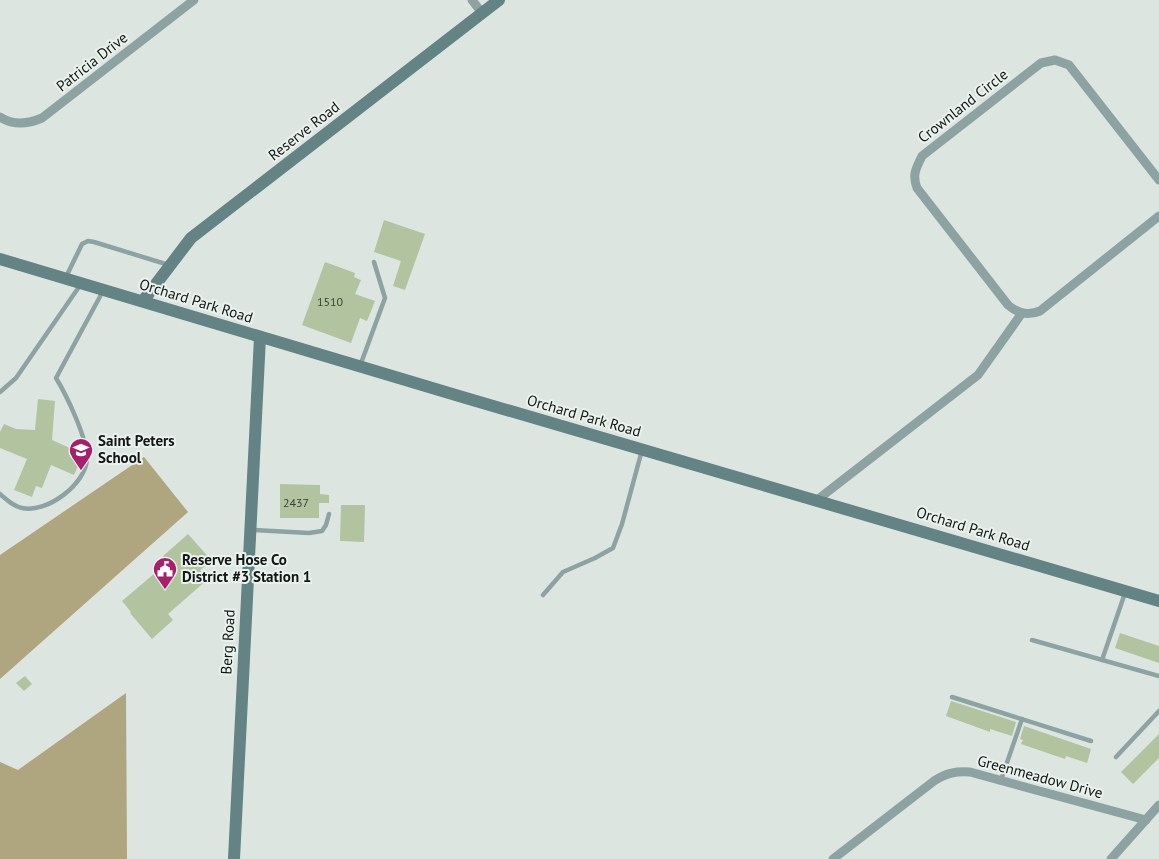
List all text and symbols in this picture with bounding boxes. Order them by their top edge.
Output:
street label: Patricia Drive [52,28,131,95]
street label: Crownland Circle [914,65,1012,147]
street label: Reserve Road [264,97,343,164]
street label: Orchard Park Road [137,274,255,327]
house number: 1510 [317,294,344,309]
street label: Orchard Park Road [525,390,643,441]
place label: Saint Peters School [98,431,175,467]
school or university icon: Saint Peters School [68,437,94,471]
house number: 2437 [283,495,309,510]
street label: Orchard Park Road [914,502,1032,555]
place label: Reserve Hose Co District #3 Station 1 [182,550,311,586]
public building icon: Reserve Hose Co District #3 Station 1 [152,556,178,590]
street label: Berg Road [216,609,239,675]
street label: Greenmeadow Drive [975,751,1105,802]

